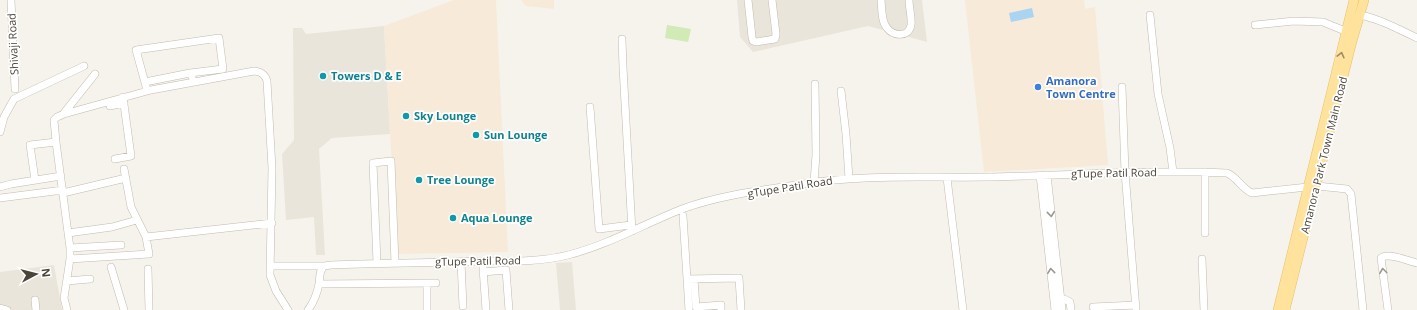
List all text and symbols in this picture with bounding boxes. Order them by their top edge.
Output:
street label: Shivaji Road [3,13,22,75]
one-way arrow [1336,51,1344,58]
place label: Towers D & E [331,68,402,83]
marker: Towers D & E [318,71,328,81]
place label: Amanora Town Centre [1046,73,1116,101]
street label: Amanora Park Town Main Road [1297,75,1350,235]
marker: Amanora Town Centre [1033,82,1043,92]
place label: Sky Lounge [414,108,477,123]
marker: Sky Lounge [401,111,411,121]
place label: Sun Lounge [484,127,548,142]
marker: Sun Lounge [471,130,481,140]
street label: gTupe Patil Road [1071,164,1157,181]
place label: Tree Lounge [427,172,495,187]
street label: gTupe Patil Road [746,172,833,201]
marker: Tree Lounge [414,175,424,185]
place label: Aqua Lounge [461,210,533,225]
one-way arrow [1047,211,1056,217]
marker: Aqua Lounge [448,213,458,223]
street label: gTupe Patil Road [435,252,521,269]
north arrow [16,254,56,294]
text: N [38,267,54,278]
one-way arrow [1046,268,1055,274]
one-way arrow [1379,268,1388,274]

